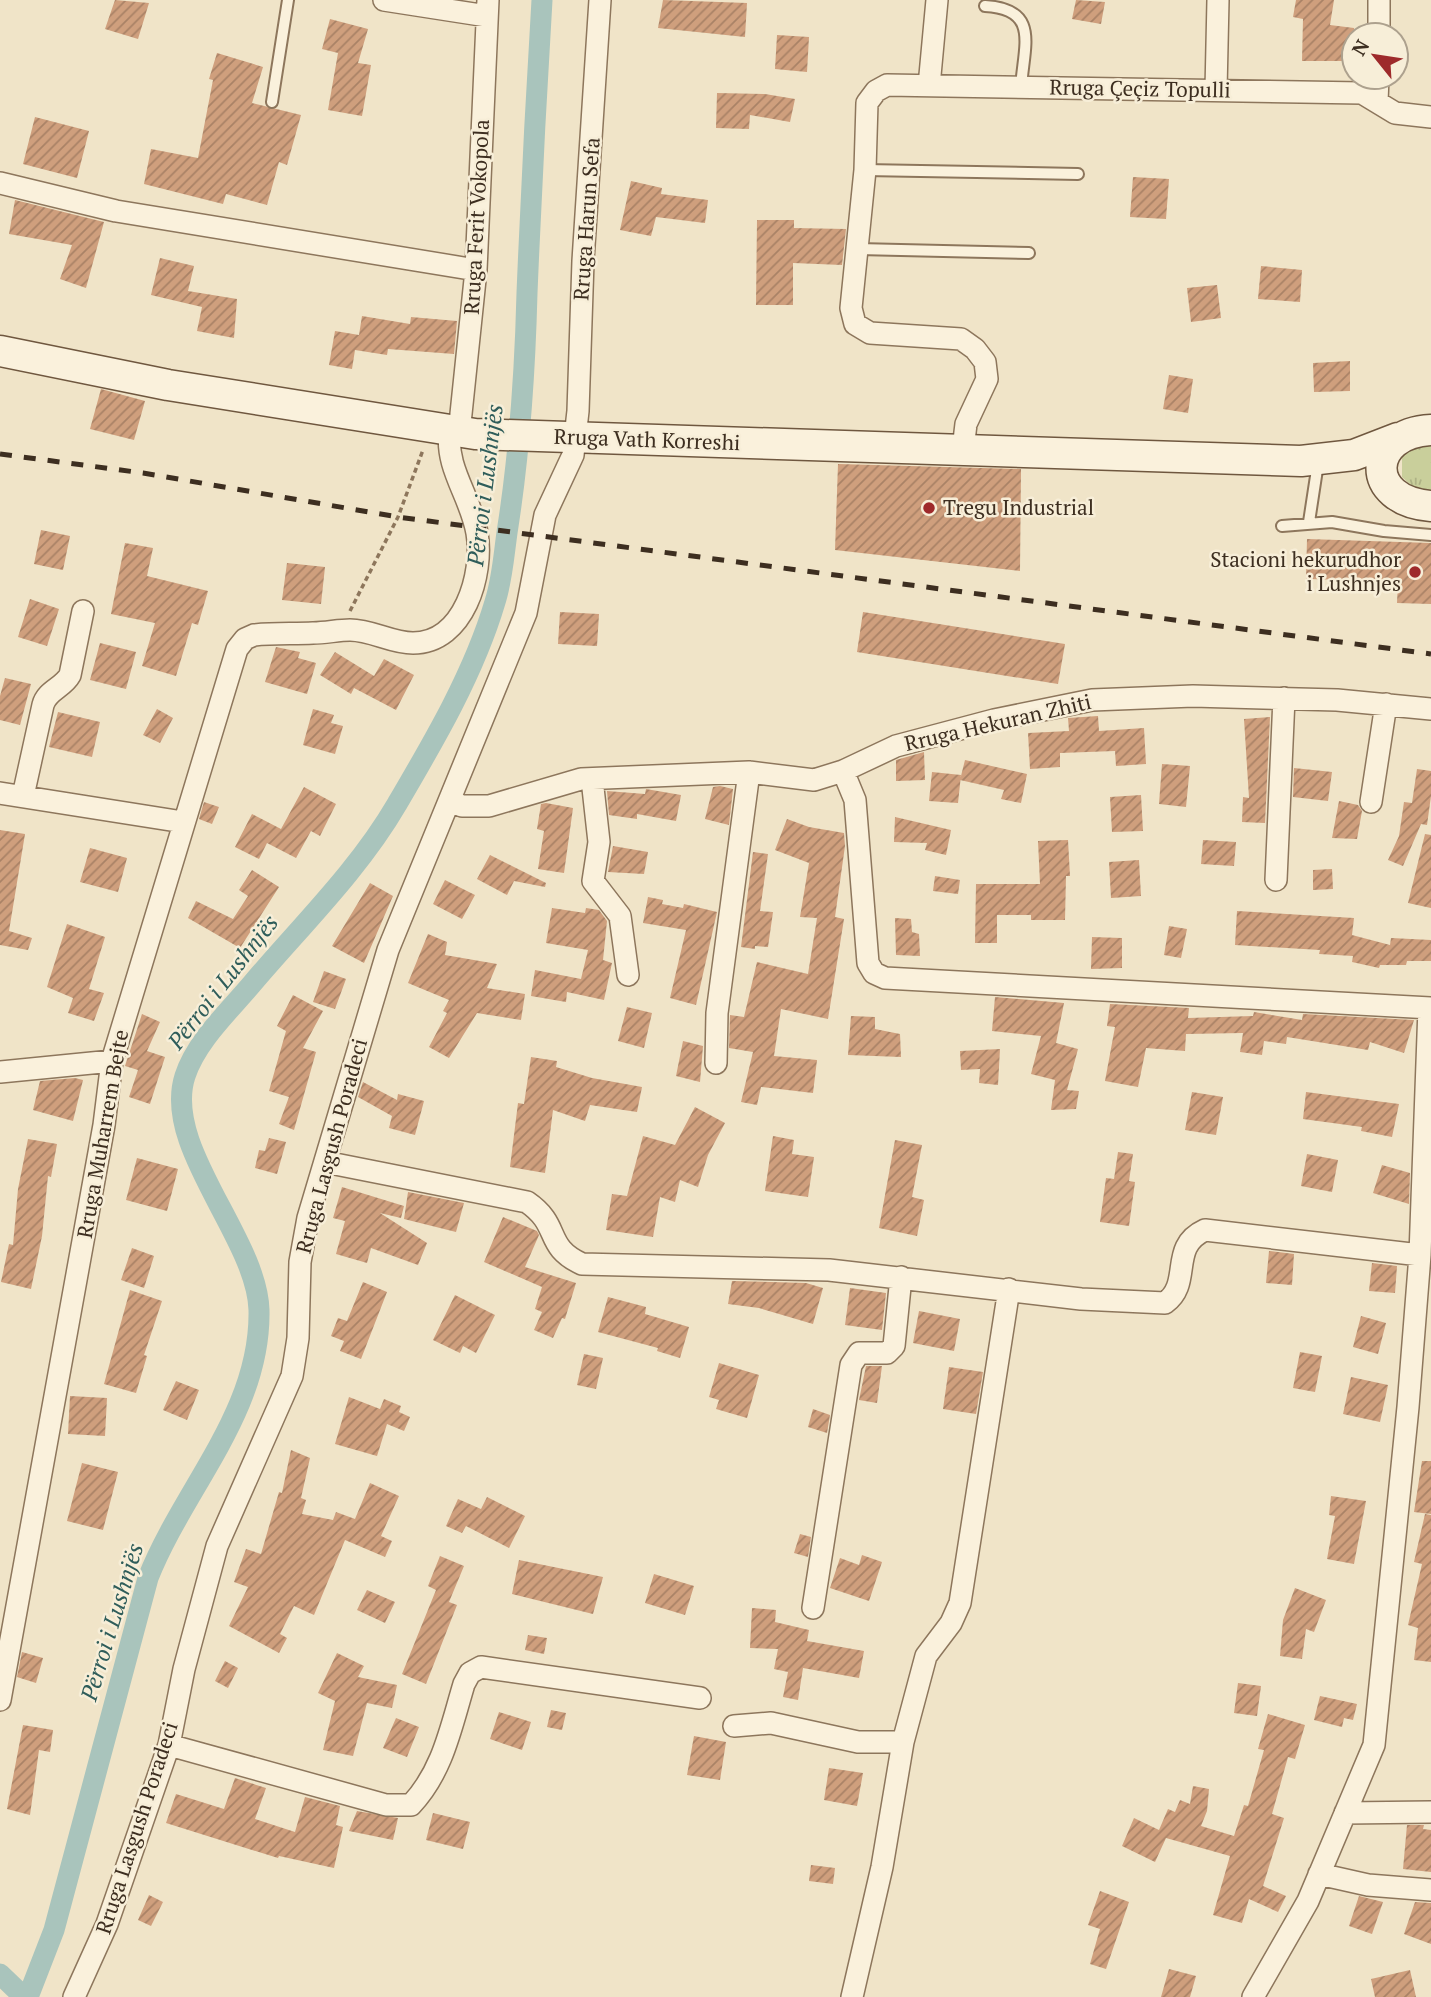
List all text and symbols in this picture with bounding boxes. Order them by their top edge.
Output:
north arrow [1340,21,1410,91]
text: N [1345,34,1375,60]
street label: Rruga Çeçiz Topulli [1049,72,1231,104]
street label: Rruga Ferit Vokopola [457,118,495,315]
street label: Rruga Harun Sefa [566,136,606,301]
water label: Përroi i Lushnjës [459,402,510,569]
street label: Rruga Vath Korreshi [553,422,741,456]
place label: Tregu Industrial [943,493,1094,521]
marker: Tregu Industrial [921,500,937,516]
place label: Stacioni hekurudhor i Lushnjes [1210,545,1401,597]
marker: Stacioni hekurudhor i Lushnjes [1407,564,1423,580]
street label: Rruga Hekuran Zhiti [902,687,1094,757]
water label: Përroi i Lushnjës [160,908,285,1056]
street label: Rruga Muharrem Bejte [70,1027,134,1240]
street label: Rruga Lasgush Poradeci [289,1035,373,1256]
water label: Përroi i Lushnjës [73,1539,150,1705]
street label: Rruga Lasgush Poradeci [88,1718,184,1937]

